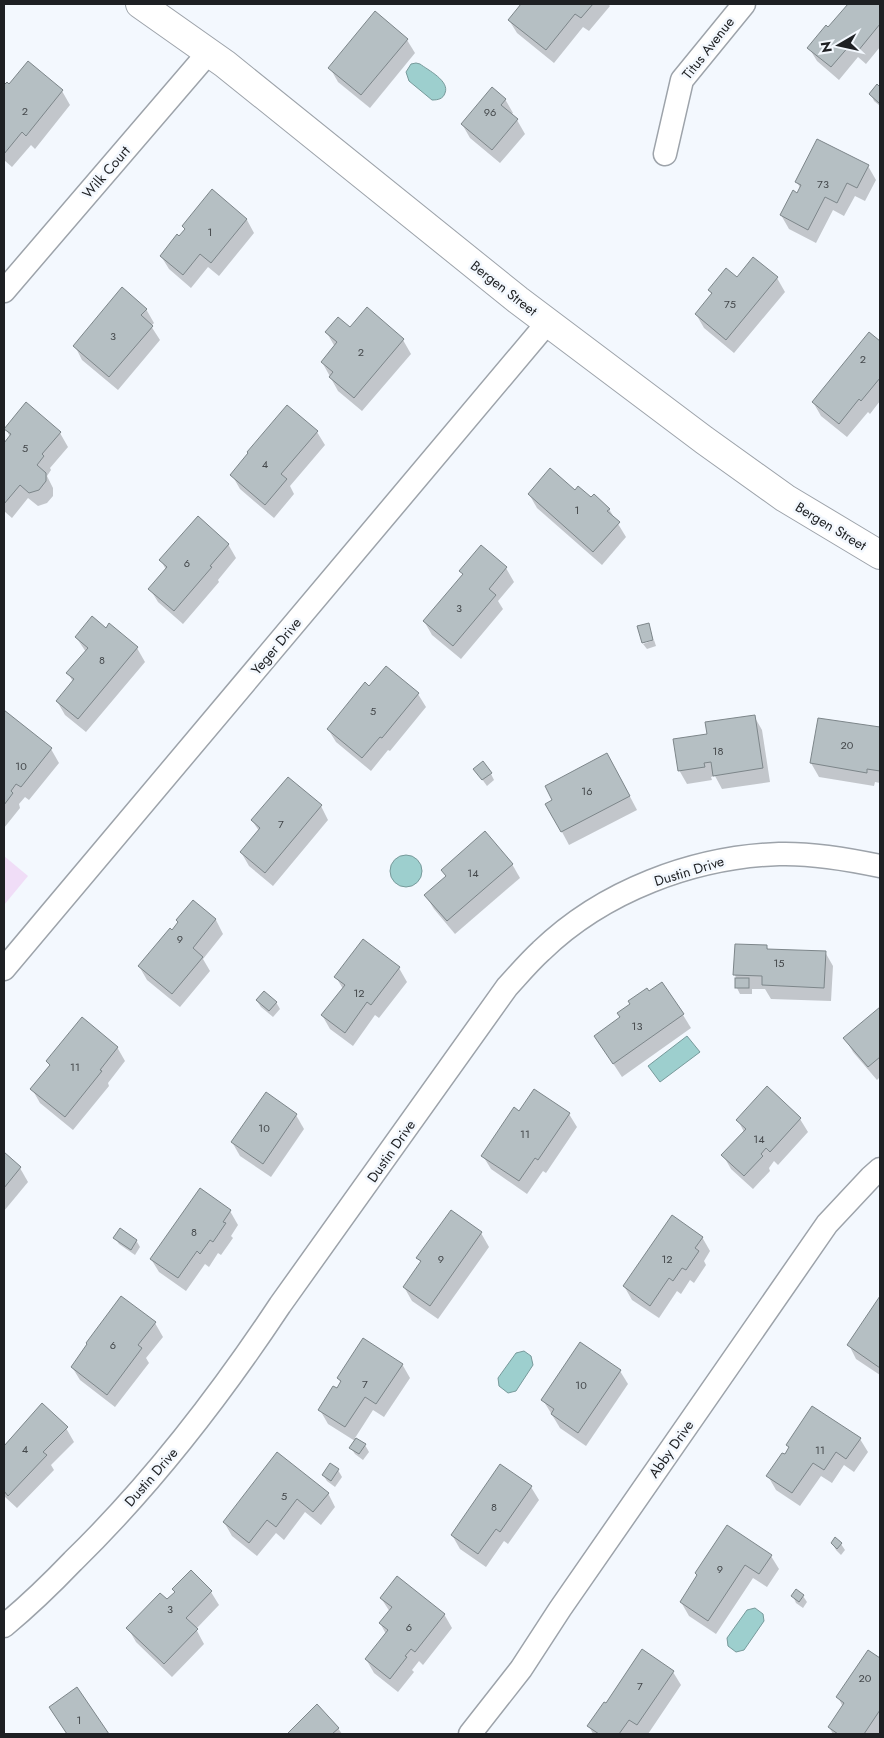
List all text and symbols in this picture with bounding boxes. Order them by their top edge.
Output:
street label: Titus Avenue [677,13,739,83]
north arrow [814,20,864,70]
text: N [815,40,837,54]
house number: 2 [22,103,28,119]
house number: 96 [484,104,496,120]
street label: Wilk Court [78,141,135,203]
house number: 73 [817,176,829,192]
house number: 1 [208,224,212,240]
street label: Bergen Street [466,256,542,321]
house number: 75 [724,296,736,312]
house number: 3 [110,328,116,344]
house number: 2 [358,344,364,360]
house number: 2 [860,351,866,367]
house number: 5 [22,440,28,456]
house number: 4 [262,456,269,472]
street label: Bergen Street [792,497,871,555]
house number: 1 [575,502,579,518]
house number: 6 [184,555,190,571]
house number: 3 [456,600,462,616]
street label: Yeger Drive [246,613,306,679]
house number: 8 [99,652,105,668]
house number: 5 [370,703,376,719]
house number: 20 [841,737,854,753]
house number: 18 [713,743,723,759]
house number: 10 [15,758,27,774]
house number: 16 [581,783,593,799]
house number: 7 [278,816,284,832]
street label: Dustin Drive [652,851,726,891]
house number: 14 [467,865,479,881]
house number: 9 [177,931,183,947]
house number: 15 [773,955,785,971]
house number: 12 [353,985,365,1001]
house number: 13 [632,1018,642,1034]
house number: 11 [70,1059,80,1075]
street label: Dustin Drive [362,1116,420,1186]
house number: 10 [258,1120,270,1136]
house number: 11 [520,1126,530,1142]
house number: 14 [753,1131,765,1147]
house number: 8 [191,1224,197,1240]
house number: 9 [438,1251,444,1267]
house number: 12 [661,1251,673,1267]
house number: 6 [110,1337,116,1353]
house number: 7 [362,1376,368,1392]
house number: 10 [575,1377,587,1393]
street label: Abby Drive [644,1416,698,1482]
house number: 4 [22,1441,29,1457]
house number: 11 [815,1442,825,1458]
street label: Dustin Drive [120,1443,182,1511]
house number: 5 [281,1488,287,1504]
house number: 8 [491,1499,497,1515]
house number: 9 [717,1561,723,1577]
house number: 3 [167,1601,173,1617]
house number: 6 [406,1619,412,1635]
house number: 20 [859,1670,872,1686]
house number: 7 [637,1678,643,1694]
house number: 1 [77,1712,81,1728]

